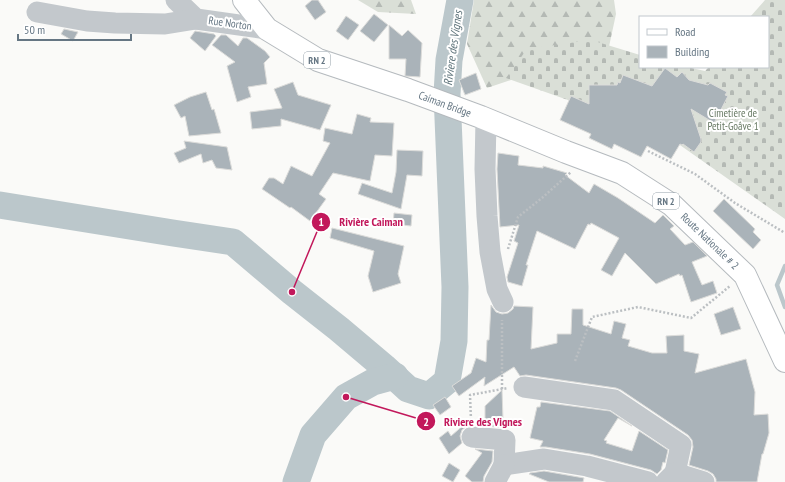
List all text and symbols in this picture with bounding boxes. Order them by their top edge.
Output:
water label: Riviere des Vignes [440,8,465,86]
street label: Rue Norton [208,13,253,33]
scale bar [18,16,131,42]
legend [639,16,769,68]
text: 50 m [24,22,45,37]
text: Road [675,24,695,39]
text: Building [675,44,710,59]
road number: RN 2 [304,52,330,68]
street label: Caiman Bridge [417,88,474,120]
park label: Cimetière de Petit-Goâve 1 [707,106,759,133]
road number: RN 2 [653,193,679,209]
callout: Rivière Caiman [311,210,411,234]
street label: Route Nationale # 2 [678,210,742,272]
text: 1 [318,214,324,229]
text: Rivière Caiman [339,214,403,229]
callout: Riviere des Vignes [416,409,530,433]
text: 2 [423,414,429,429]
text: Riviere des Vignes [444,414,522,429]

